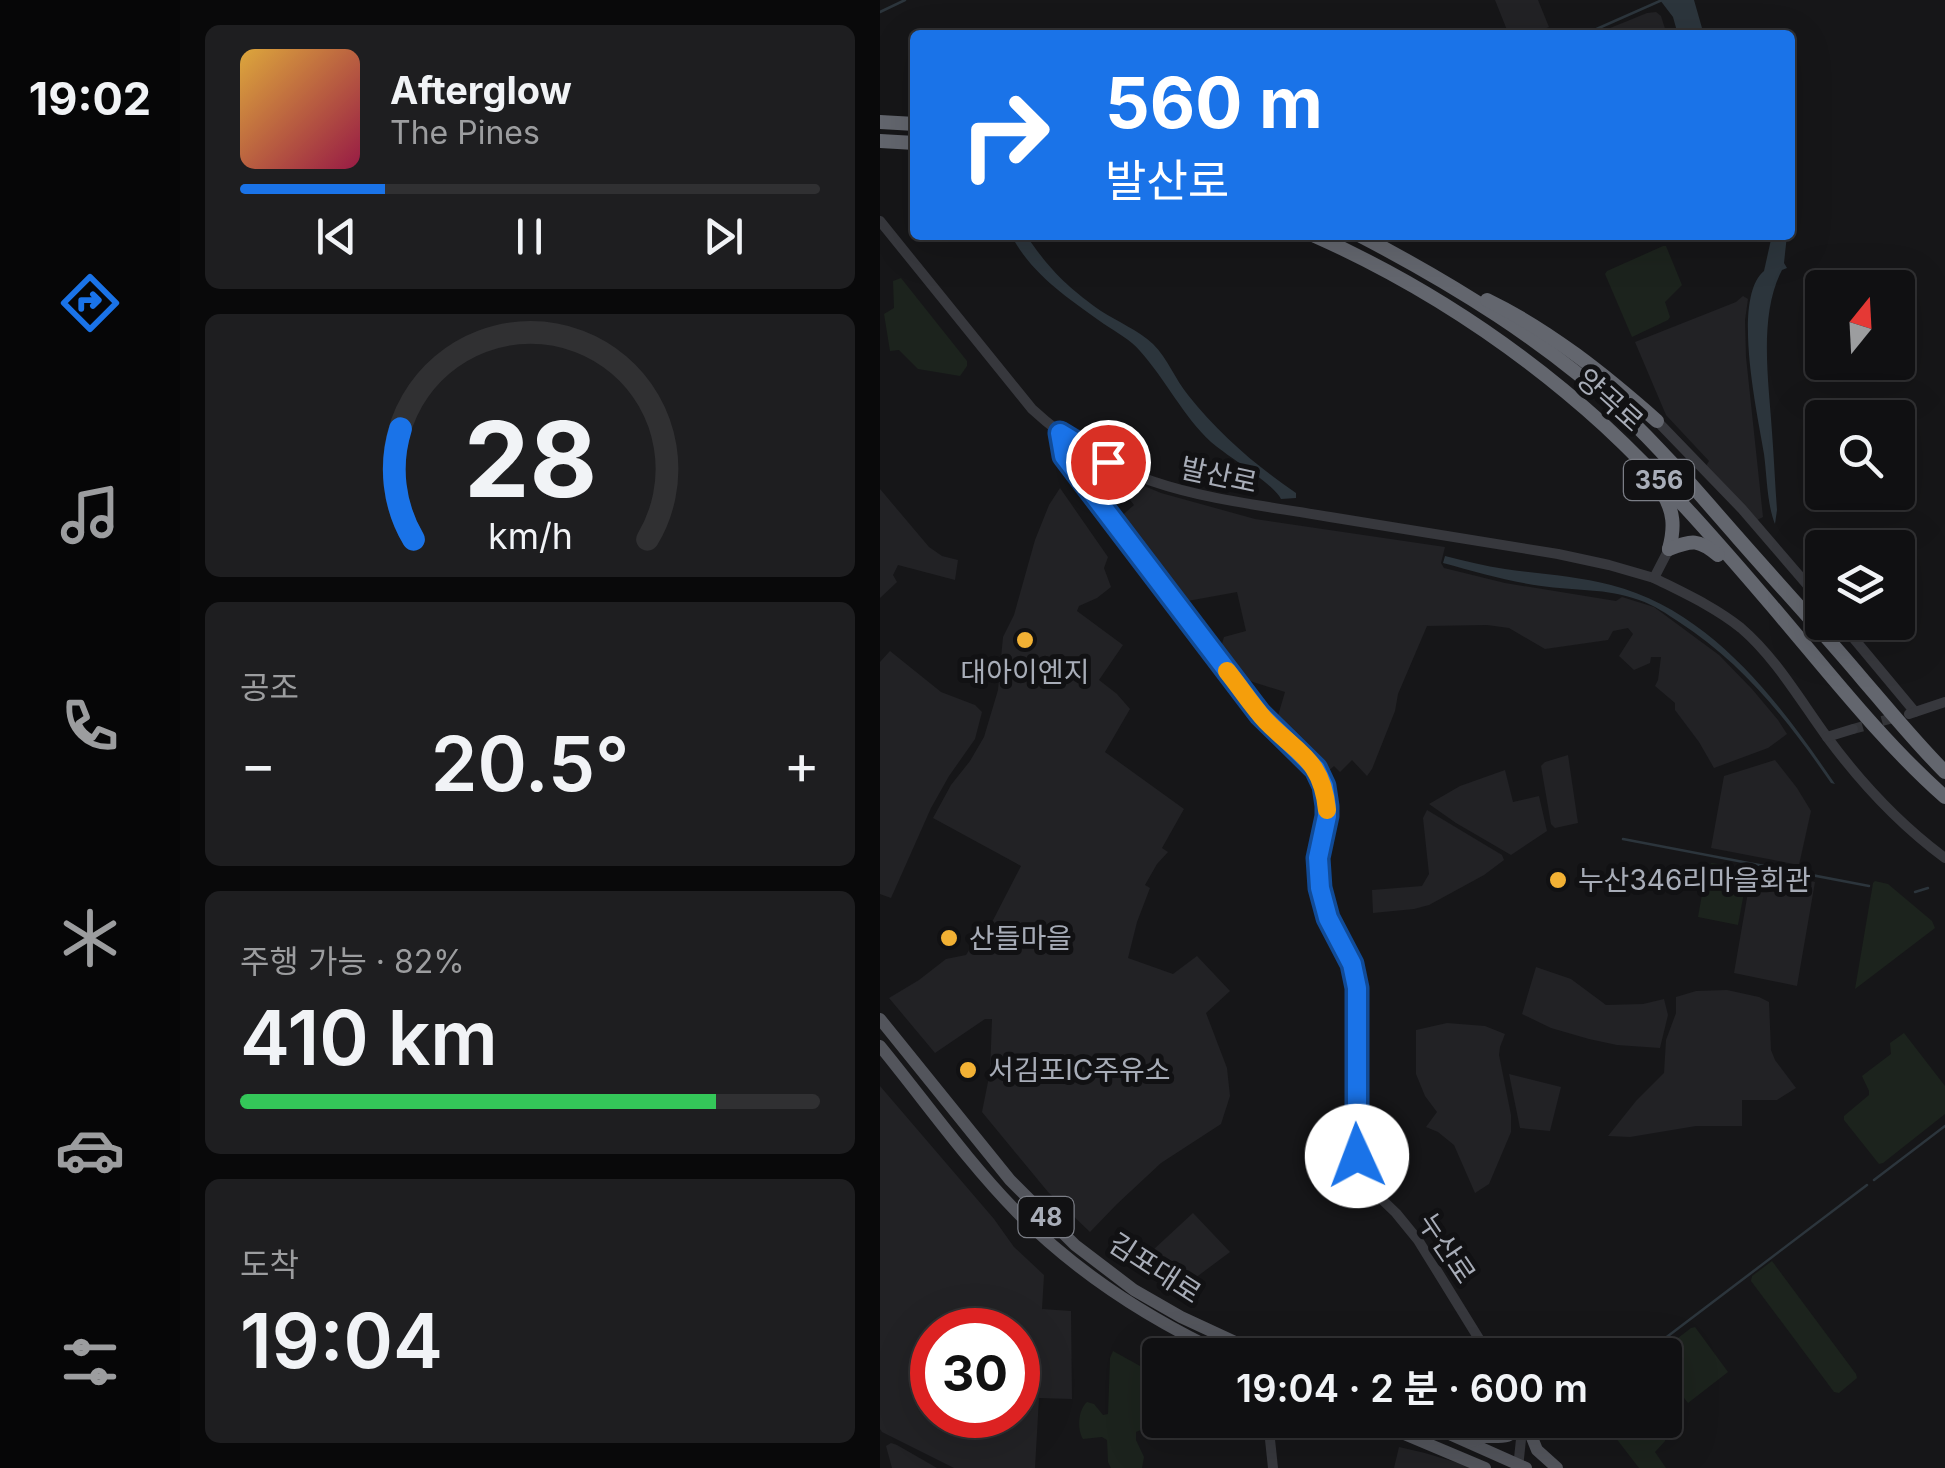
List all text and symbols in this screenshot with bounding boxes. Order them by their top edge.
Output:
text: 560 m [1105,60,1323,145]
text: Afterglow [390,67,572,113]
icon: right [940,70,1070,200]
text: 19:02 [29,71,151,126]
text: The Pines [390,113,540,152]
text: 발산로 [1105,153,1229,208]
icon: previous [309,209,364,264]
icon: pause [502,209,557,264]
icon: next [696,209,751,264]
icon: directions [55,268,125,338]
north arrow [1805,270,1915,380]
map controls [1805,270,1915,640]
street label: 양곡로 [1570,362,1650,438]
text: 28 [463,396,597,522]
button: search [1805,400,1915,510]
pin [1066,420,1151,505]
icon: arrive [1081,435,1136,490]
street label: 발산로 [1178,450,1260,500]
road number: 356 [1624,460,1694,500]
icon: music [55,480,125,550]
text: km/h [488,514,572,558]
button: layers [1805,530,1915,640]
marker: 대아이엔지 [1014,629,1036,651]
place label: 대아이엔지 [961,655,1089,689]
text: 공조 [240,668,299,707]
icon: phone [55,691,125,761]
text: 20.5° [431,718,629,809]
text: − [240,731,276,797]
text: + [784,731,820,797]
place label: 누산346리마을회관 [1578,863,1811,897]
marker: 누산346리마을회관 [1547,869,1569,891]
icon: climate [55,903,125,973]
place label: 산들마을 [969,921,1072,955]
marker: 산들마을 [938,927,960,949]
text: 주행 가능 · 82% [240,942,465,981]
text: 410 km [240,992,498,1083]
place label: 서김포IC주유소 [988,1053,1171,1087]
marker: 서김포IC주유소 [957,1059,979,1081]
position arrow [1305,1104,1409,1208]
icon: car [55,1115,125,1185]
road number: 48 [1018,1197,1074,1237]
street label: 누산로 [1411,1206,1483,1290]
street label: 김포대로 [1103,1226,1207,1310]
text: 도착 [240,1245,299,1284]
text: 19:04 [240,1295,443,1386]
speed limit sign: 30 [910,1308,1040,1438]
icon: filters [55,1327,125,1397]
text: 19:04 · 2 분 · 600 m [1236,1365,1588,1411]

